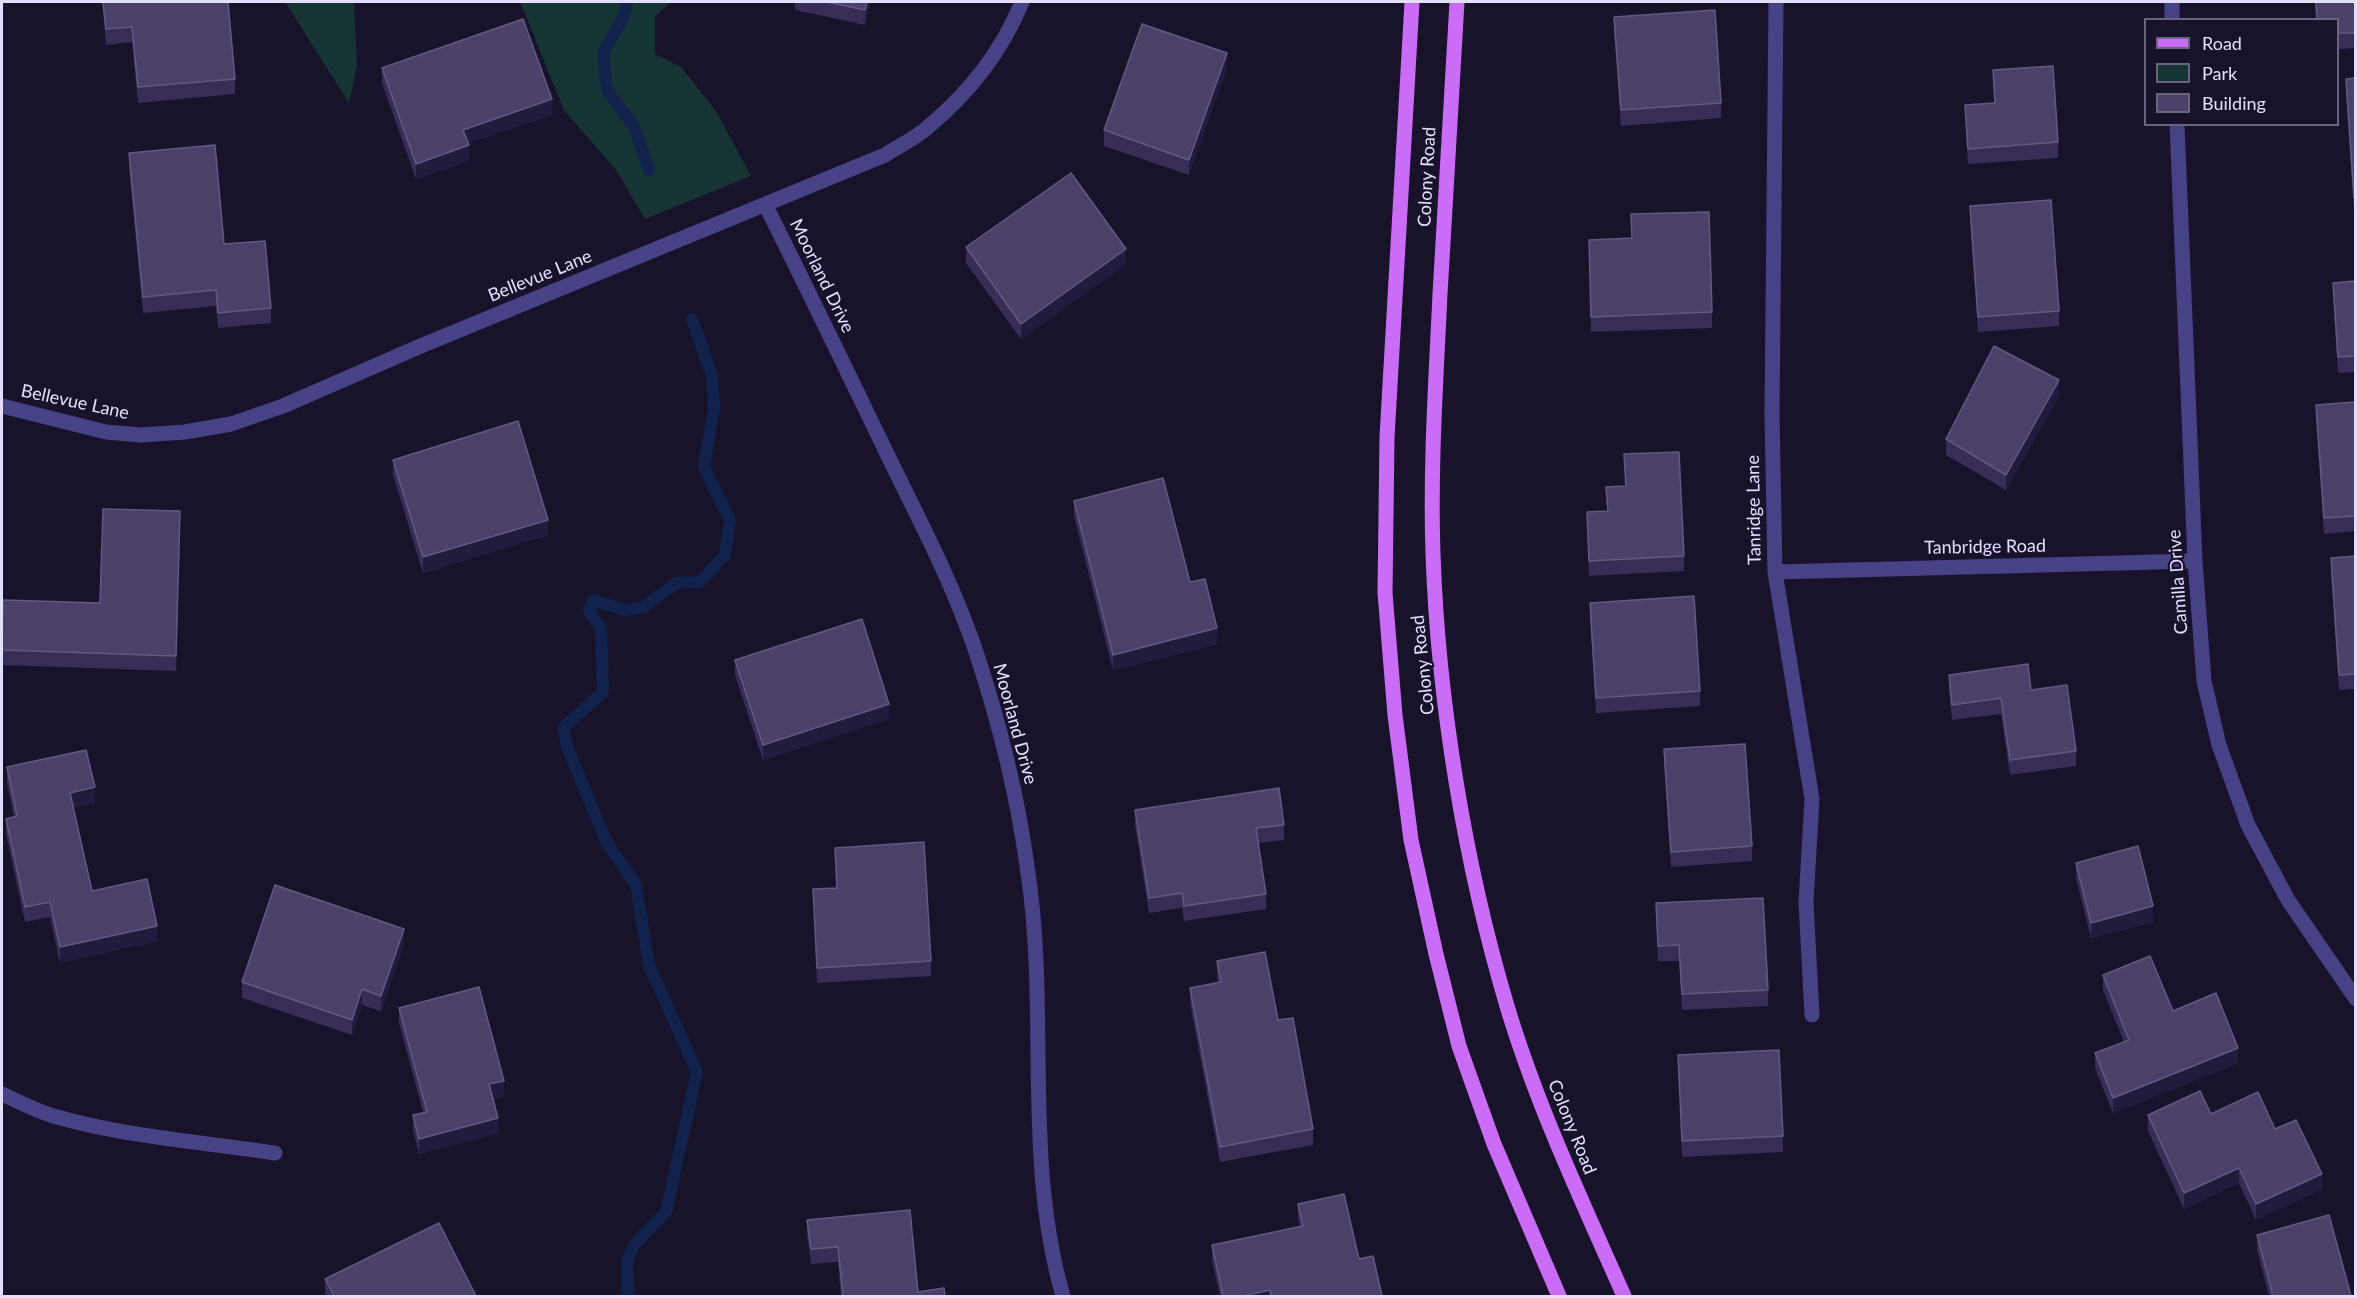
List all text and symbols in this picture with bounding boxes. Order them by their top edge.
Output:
legend [2144,18,2339,126]
text: Road [2202,32,2242,54]
text: Park [2202,62,2237,84]
text: Building [2202,92,2266,114]
street label: Colony Road [1414,126,1440,228]
street label: Moorland Drive [785,215,859,337]
street label: Bellevue Lane [485,245,595,307]
street label: Bellevue Lane [19,380,131,424]
street label: Tanridge Lane [1742,455,1766,565]
street label: Camilla Drive [2164,529,2192,635]
street label: Tanbridge Road [1924,535,2046,559]
street label: Colony Road [1407,614,1439,716]
street label: Moorland Drive [988,661,1042,787]
street label: Colony Road [1543,1077,1601,1177]

